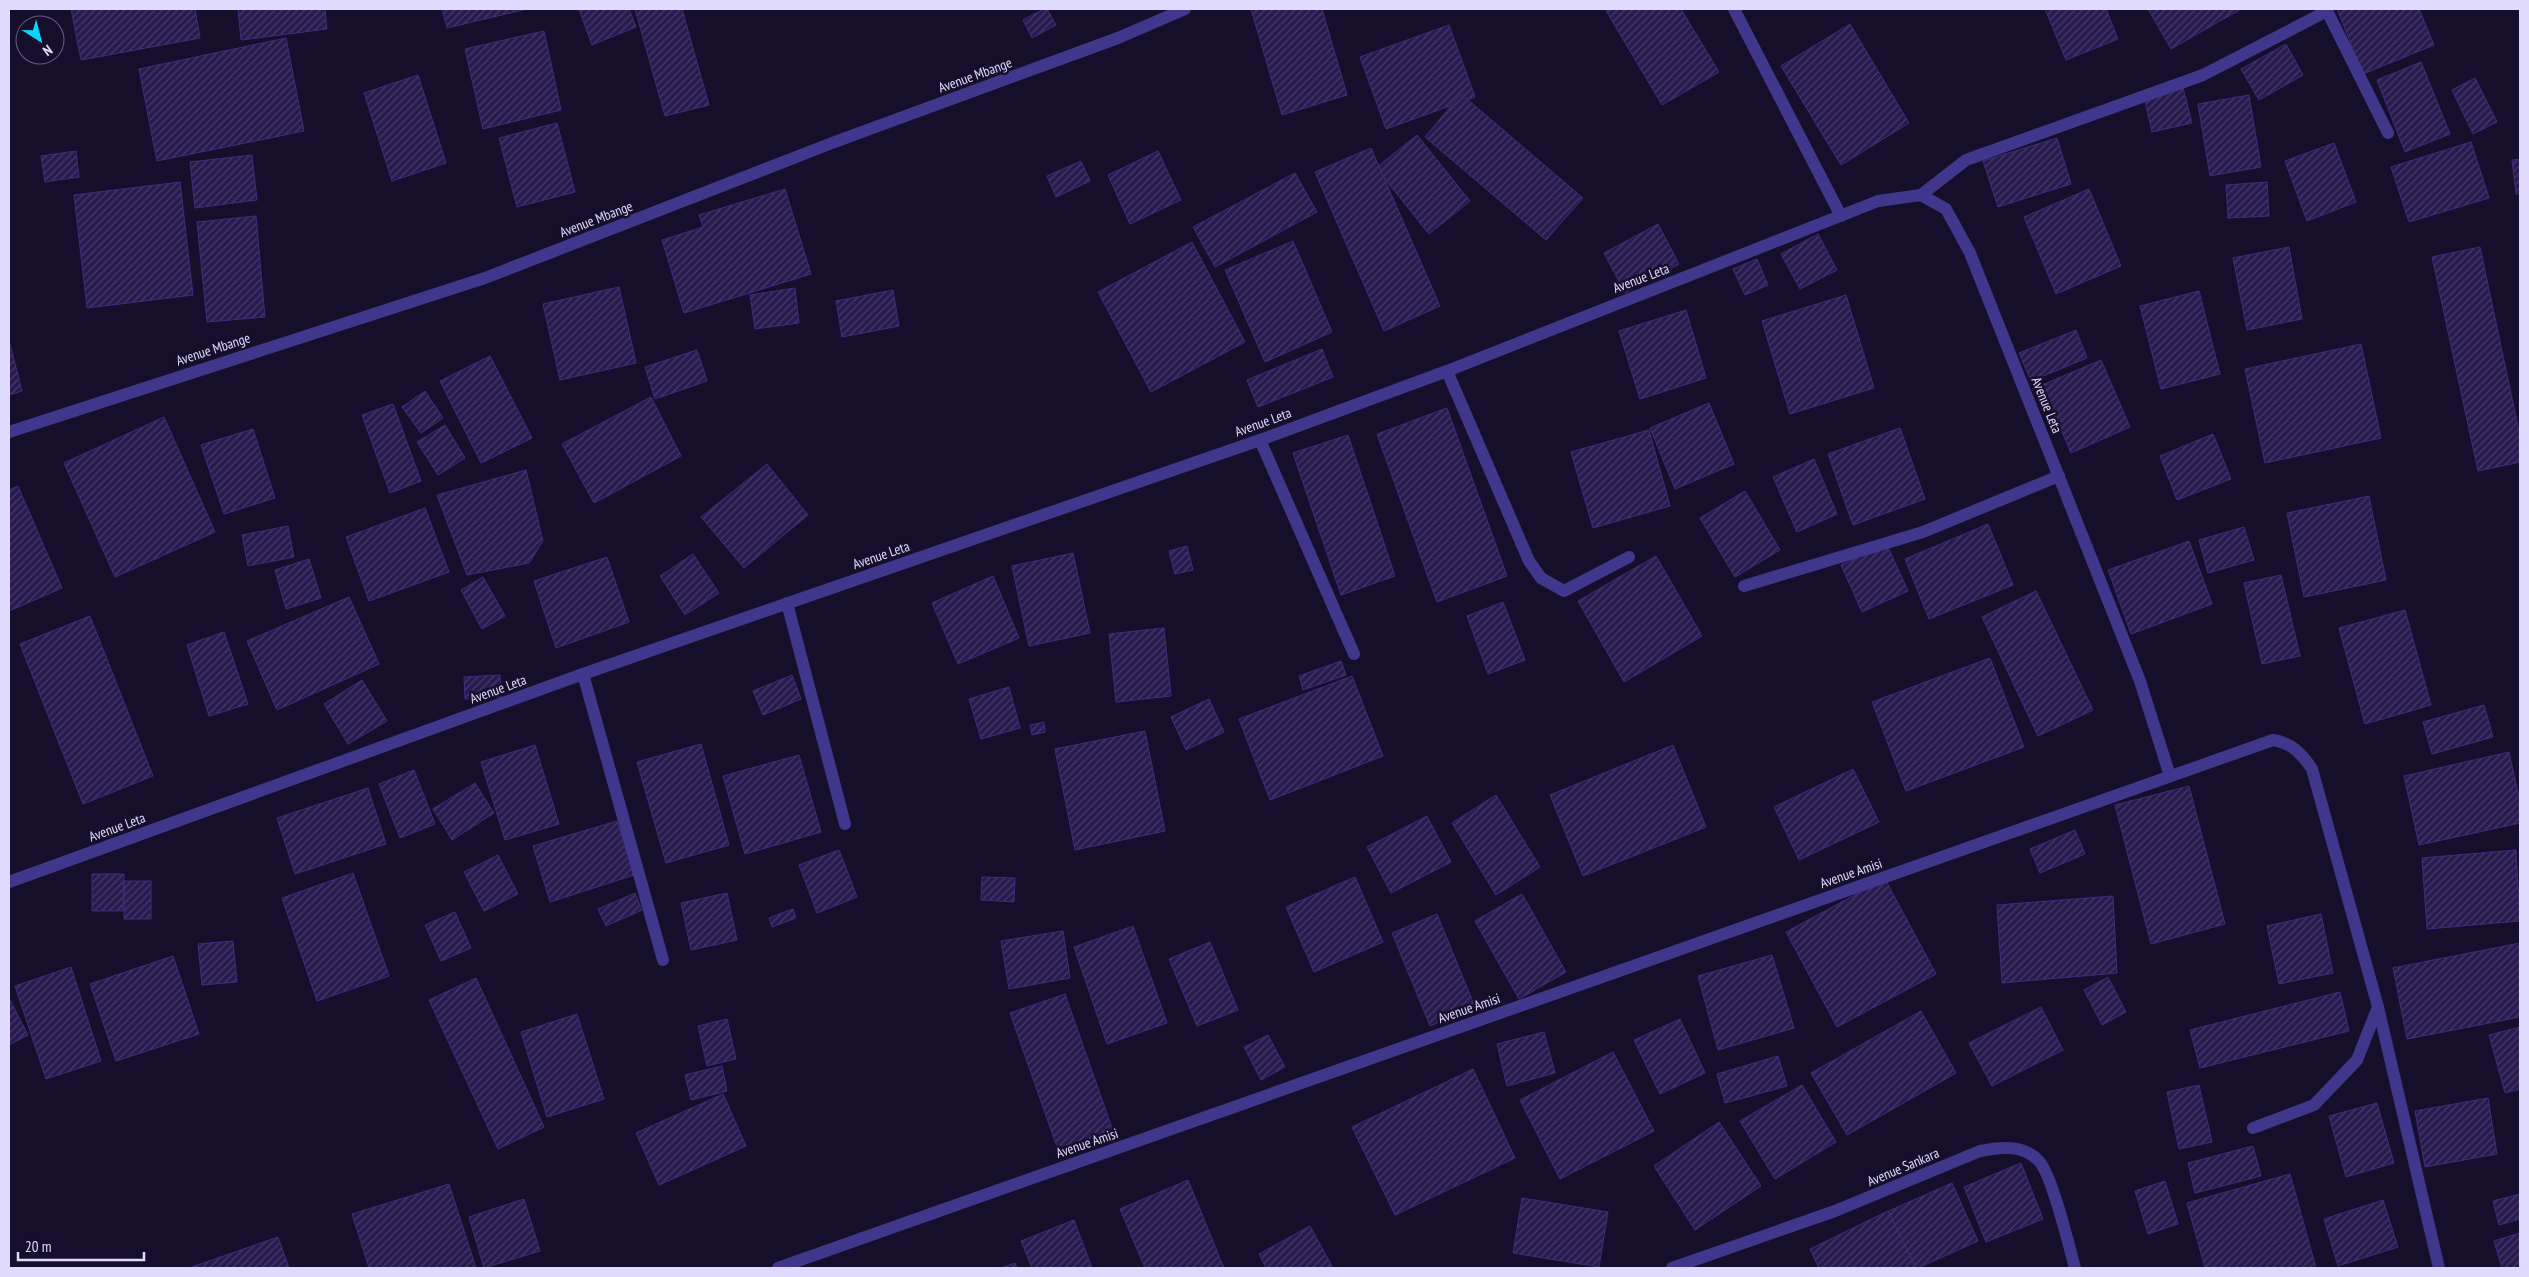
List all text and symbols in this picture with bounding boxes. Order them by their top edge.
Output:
north arrow [15,15,65,65]
text: N [39,41,56,60]
street label: Avenue Mbange [936,53,1014,97]
street label: Avenue Mbange [557,197,635,241]
street label: Avenue Leta [1610,259,1672,297]
street label: Avenue Mbange [174,328,253,369]
street label: Avenue Leta [2028,374,2066,436]
street label: Avenue Leta [1232,403,1294,441]
street label: Avenue Leta [850,537,912,573]
street label: Avenue Leta [467,670,529,708]
street label: Avenue Leta [86,808,148,846]
street label: Avenue Amisi [1818,854,1884,892]
street label: Avenue Amisi [1436,989,1502,1027]
street label: Avenue Amisi [1054,1124,1120,1162]
street label: Avenue Sankara [1864,1144,1942,1190]
scale bar [18,1230,144,1262]
text: 20 m [25,1237,51,1256]

